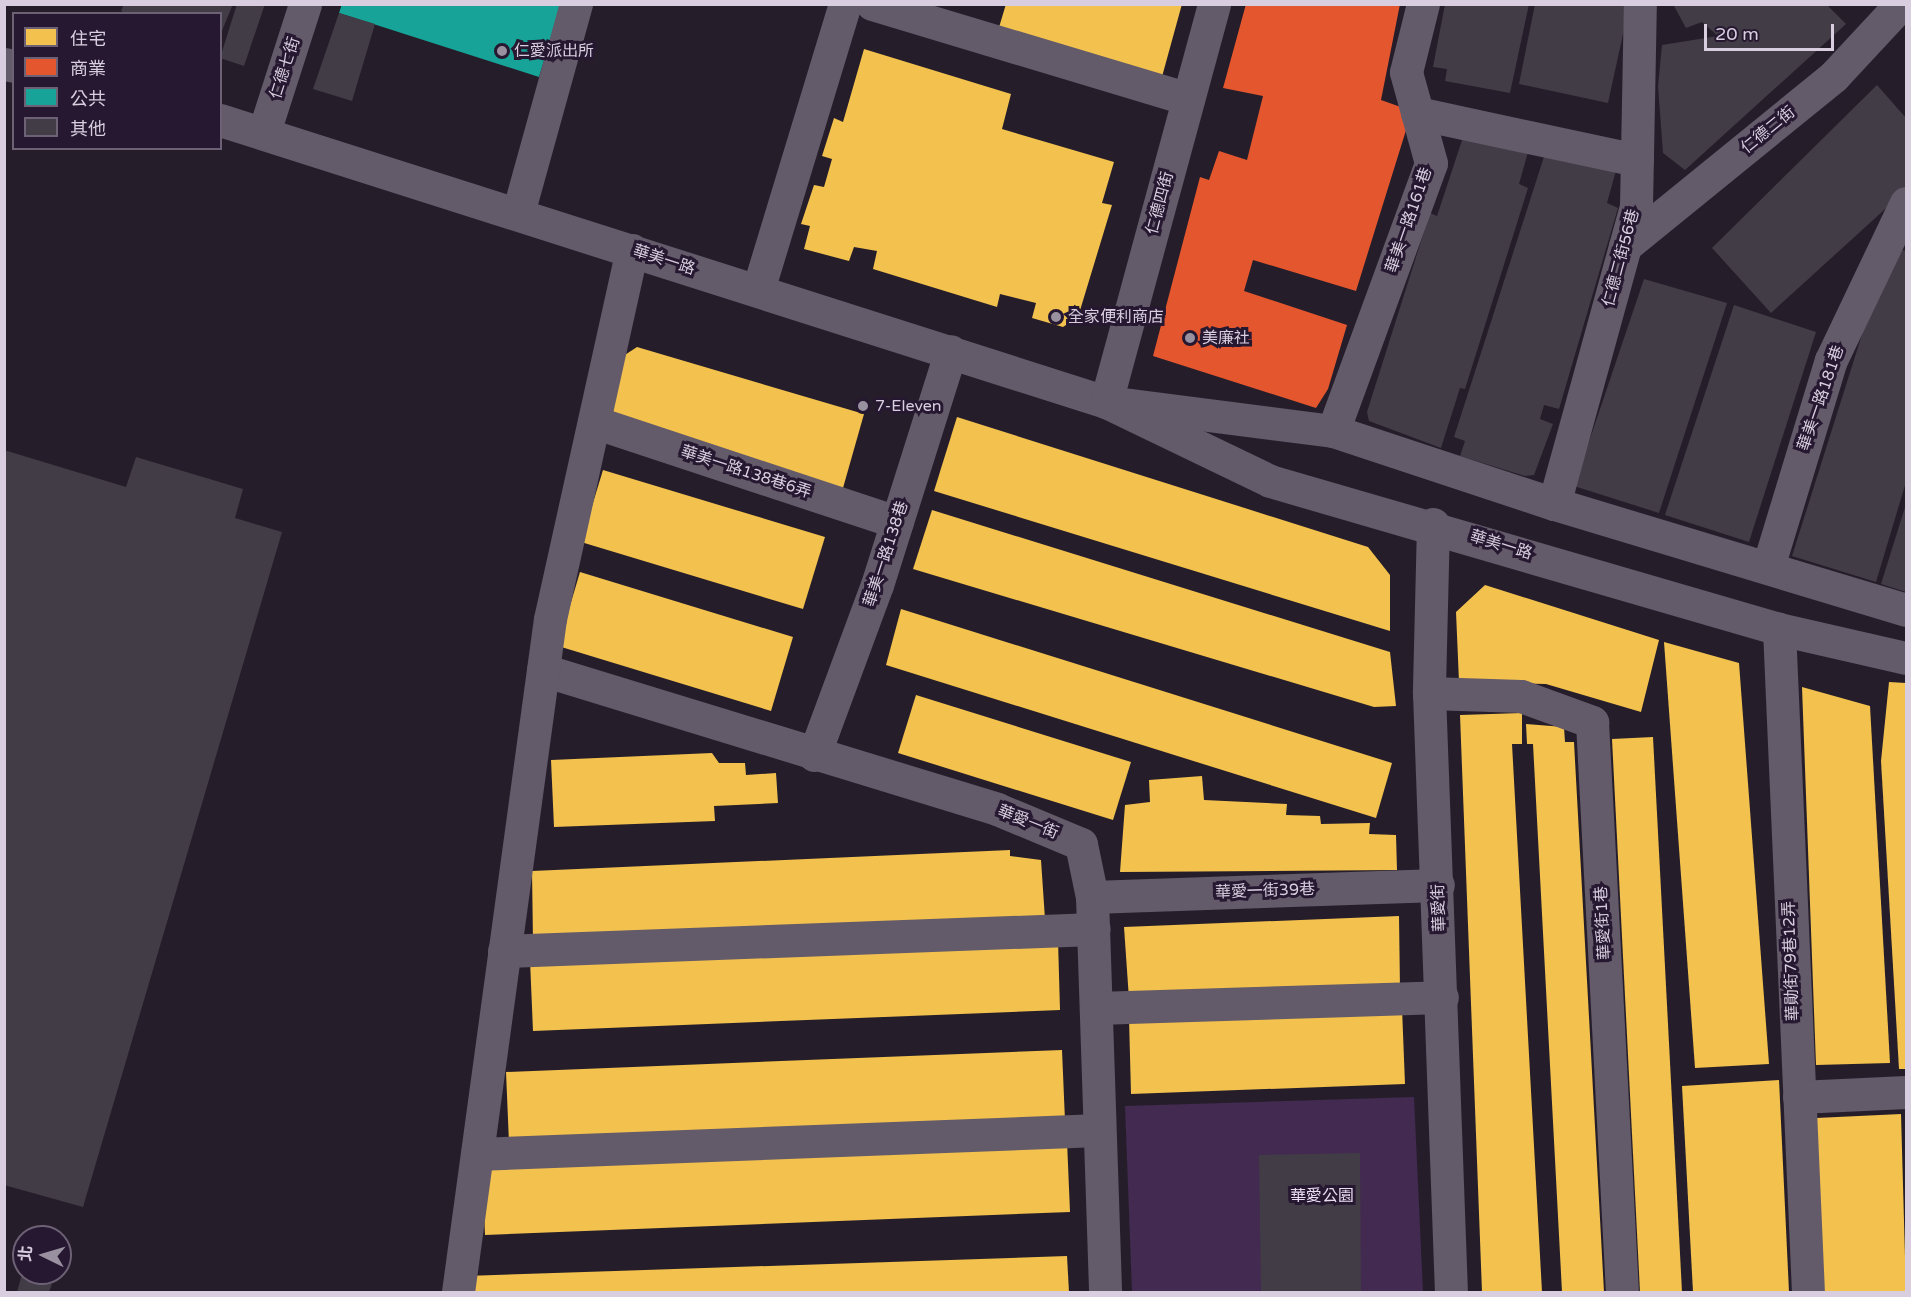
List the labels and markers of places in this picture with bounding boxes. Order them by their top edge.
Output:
place label: 仁愛派出所 [514,41,594,61]
marker: 仁愛派出所 [495,44,509,58]
place label: 全家便利商店 [1068,307,1164,327]
marker: 全家便利商店 [1049,310,1063,324]
place label: 美廉社 [1202,328,1250,348]
marker: 美廉社 [1183,331,1197,345]
place label: 7-Eleven [875,396,942,416]
marker: 7-Eleven [856,399,870,413]

